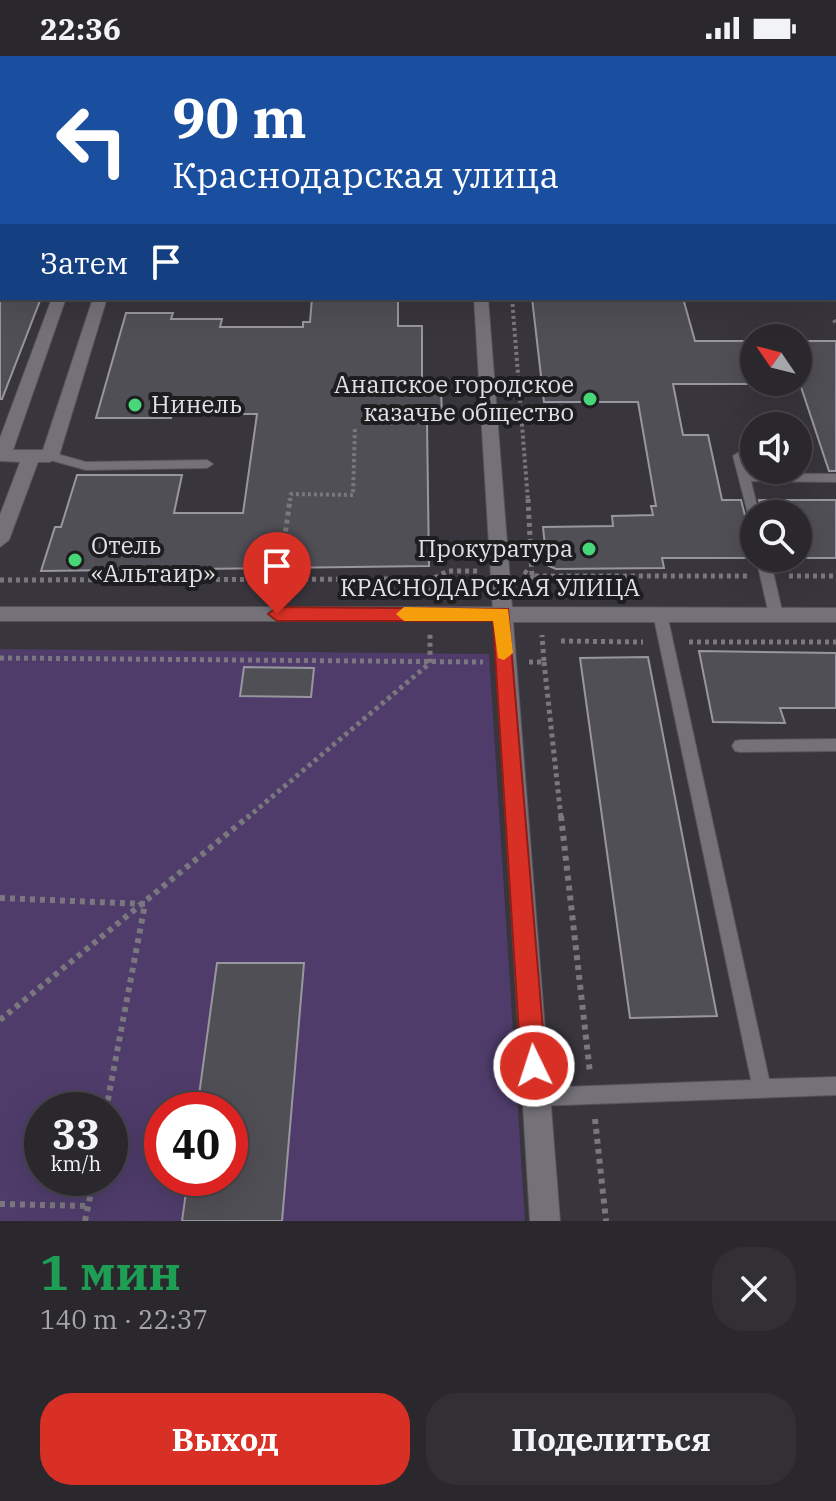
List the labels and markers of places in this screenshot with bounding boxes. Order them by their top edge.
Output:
place label: Анапское городское казачье общество [334,368,574,428]
place label: Нинель [151,388,242,420]
marker: Анапское городское казачье общество [581,390,599,408]
marker: Нинель [126,396,144,414]
place label: Отель «Альтаир» [91,529,215,589]
pin [243,532,311,614]
place label: Прокуратура [417,532,573,564]
marker: Прокуратура [580,540,598,558]
marker: Отель «Альтаир» [66,551,84,569]

